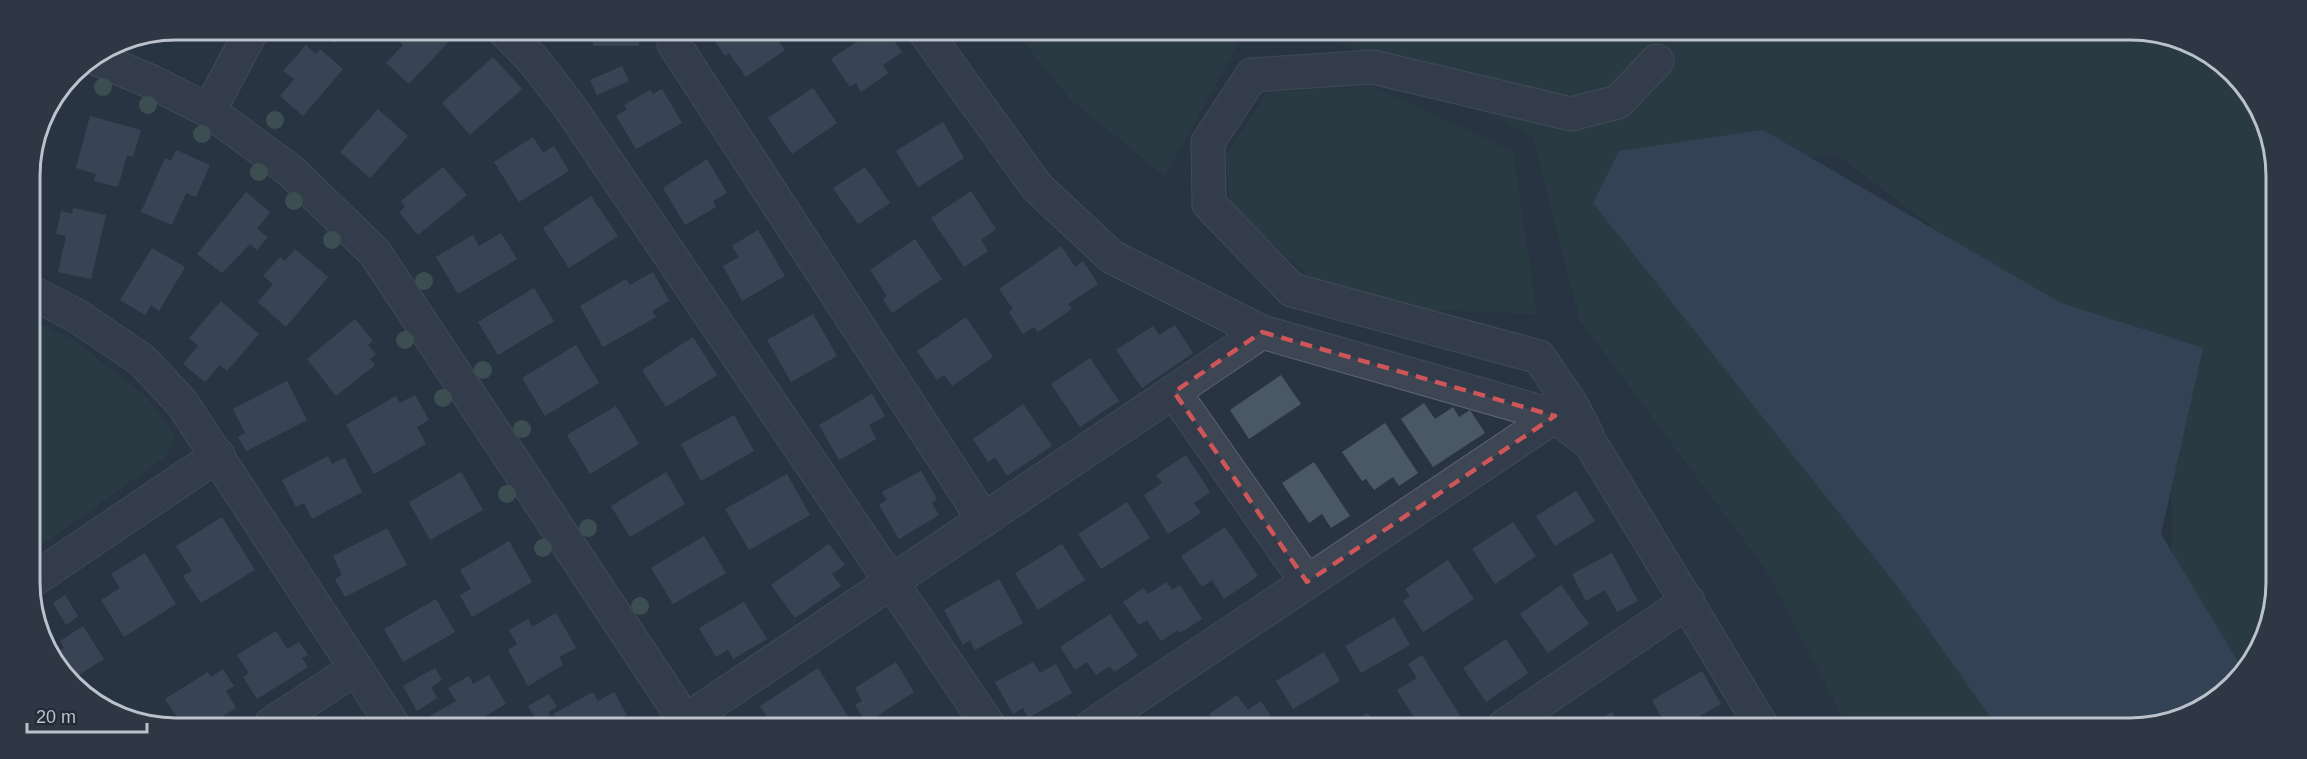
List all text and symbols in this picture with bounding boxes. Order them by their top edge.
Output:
scale bar [27,696,147,734]
text: 20 m [36,707,76,727]

